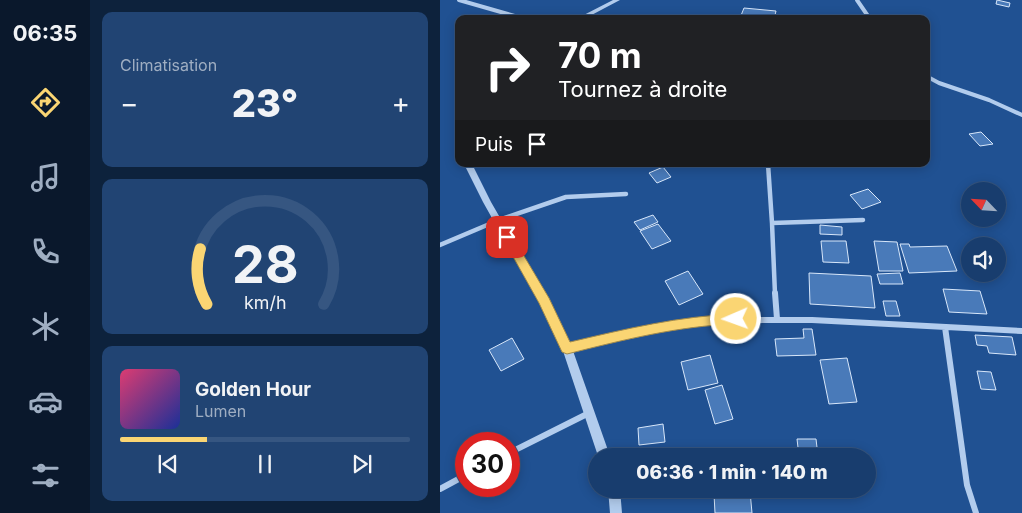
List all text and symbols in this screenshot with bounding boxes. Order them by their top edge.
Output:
text: 06:35 [13,20,77,46]
text: 70 m [558,34,642,76]
icon: right [475,35,540,100]
text: Climatisation [120,55,217,75]
text: Tournez à droite [558,76,727,102]
text: 23° [232,80,298,126]
icon: directions [28,85,63,120]
text: − [120,86,139,120]
text: + [391,86,410,120]
icon: arrive [523,130,551,158]
text: Puis [475,133,513,156]
icon: music [28,160,63,195]
north arrow [961,182,1006,228]
map controls [961,182,1006,282]
pin [486,216,528,258]
icon: arrive [493,223,521,251]
text: 28 [232,233,298,296]
icon: phone [28,234,63,269]
button: sound [961,237,1006,282]
text: km/h [244,292,286,313]
position arrow [709,292,761,344]
icon: climate [28,309,63,344]
text: Golden Hour [195,378,311,401]
icon: car [28,384,63,419]
text: Lumen [195,401,246,421]
speed limit sign: 30 [455,432,520,497]
icon: previous [154,450,182,478]
icon: pause [251,450,279,478]
icon: next [348,450,376,478]
icon: filters [28,458,63,493]
text: 06:36 · 1 min · 140 m [636,461,828,484]

